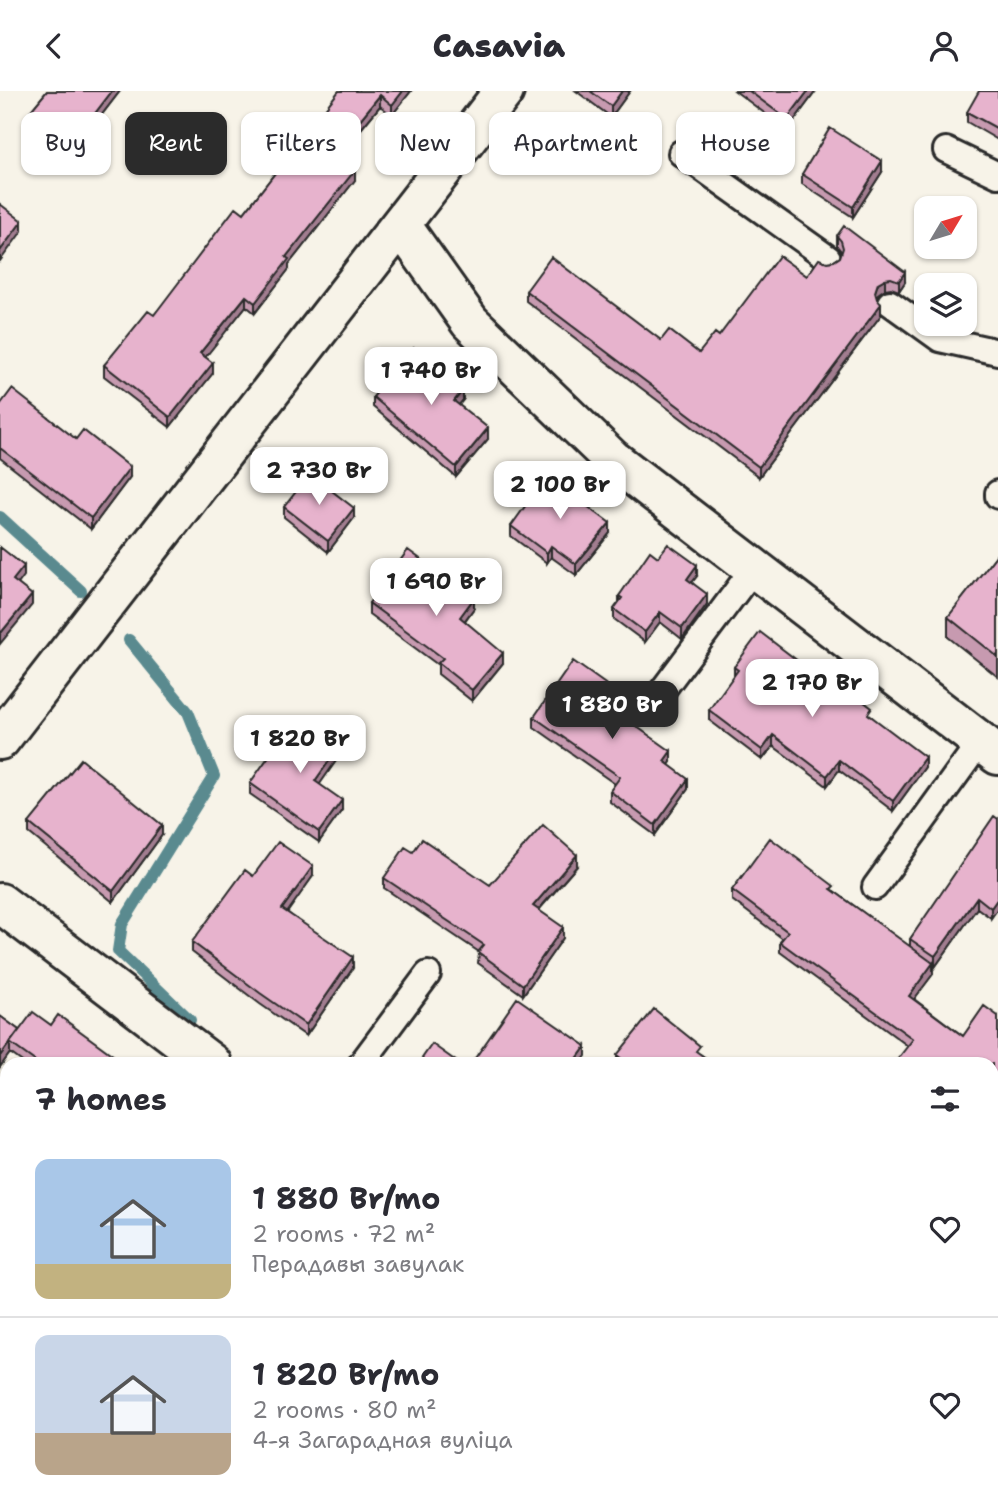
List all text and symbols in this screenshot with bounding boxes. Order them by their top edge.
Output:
text: Casavia [433,24,565,67]
icon: back [35,27,73,65]
icon: person [925,27,963,65]
chip: Buy [21,112,111,175]
chip: Rent [125,112,227,175]
chip: Filters [241,112,361,175]
chip: New [375,112,475,175]
chip: Apartment [489,112,662,175]
chip: House [676,112,795,175]
north arrow [914,196,976,259]
map controls [914,196,977,336]
button: layers [914,273,977,336]
pin: 1 740 Br [359,347,503,407]
text: 1 740 Br [381,355,481,385]
pin: 2 730 Br [247,447,391,507]
text: 2 730 Br [266,455,372,485]
pin: 2 100 Br [488,461,632,521]
text: 2 100 Br [510,469,610,499]
pin: 1 690 Br [364,559,508,618]
text: 1 690 Br [386,566,486,596]
pin: 2 170 Br [740,659,884,719]
text: 2 170 Br [762,667,862,697]
pin: 1 880 Br [540,681,684,741]
text: 1 880 Br [561,689,663,719]
pin: 1 820 Br [228,715,372,775]
text: 1 820 Br [250,723,350,753]
text: 7 homes [35,1079,167,1120]
icon: filters [926,1080,964,1118]
text: 1 880 Br/mo [252,1178,441,1219]
icon: home [91,1187,175,1271]
icon: heart [926,1210,964,1248]
text: 2 rooms · 72 m² [252,1219,435,1249]
text: Перадавы завулак [252,1249,464,1279]
text: 1 820 Br/mo [252,1354,439,1395]
icon: home [91,1363,175,1447]
icon: heart [926,1386,964,1424]
text: 2 rooms · 80 m² [252,1395,437,1425]
text: 4-я Загарадная вуліца [252,1425,513,1455]

